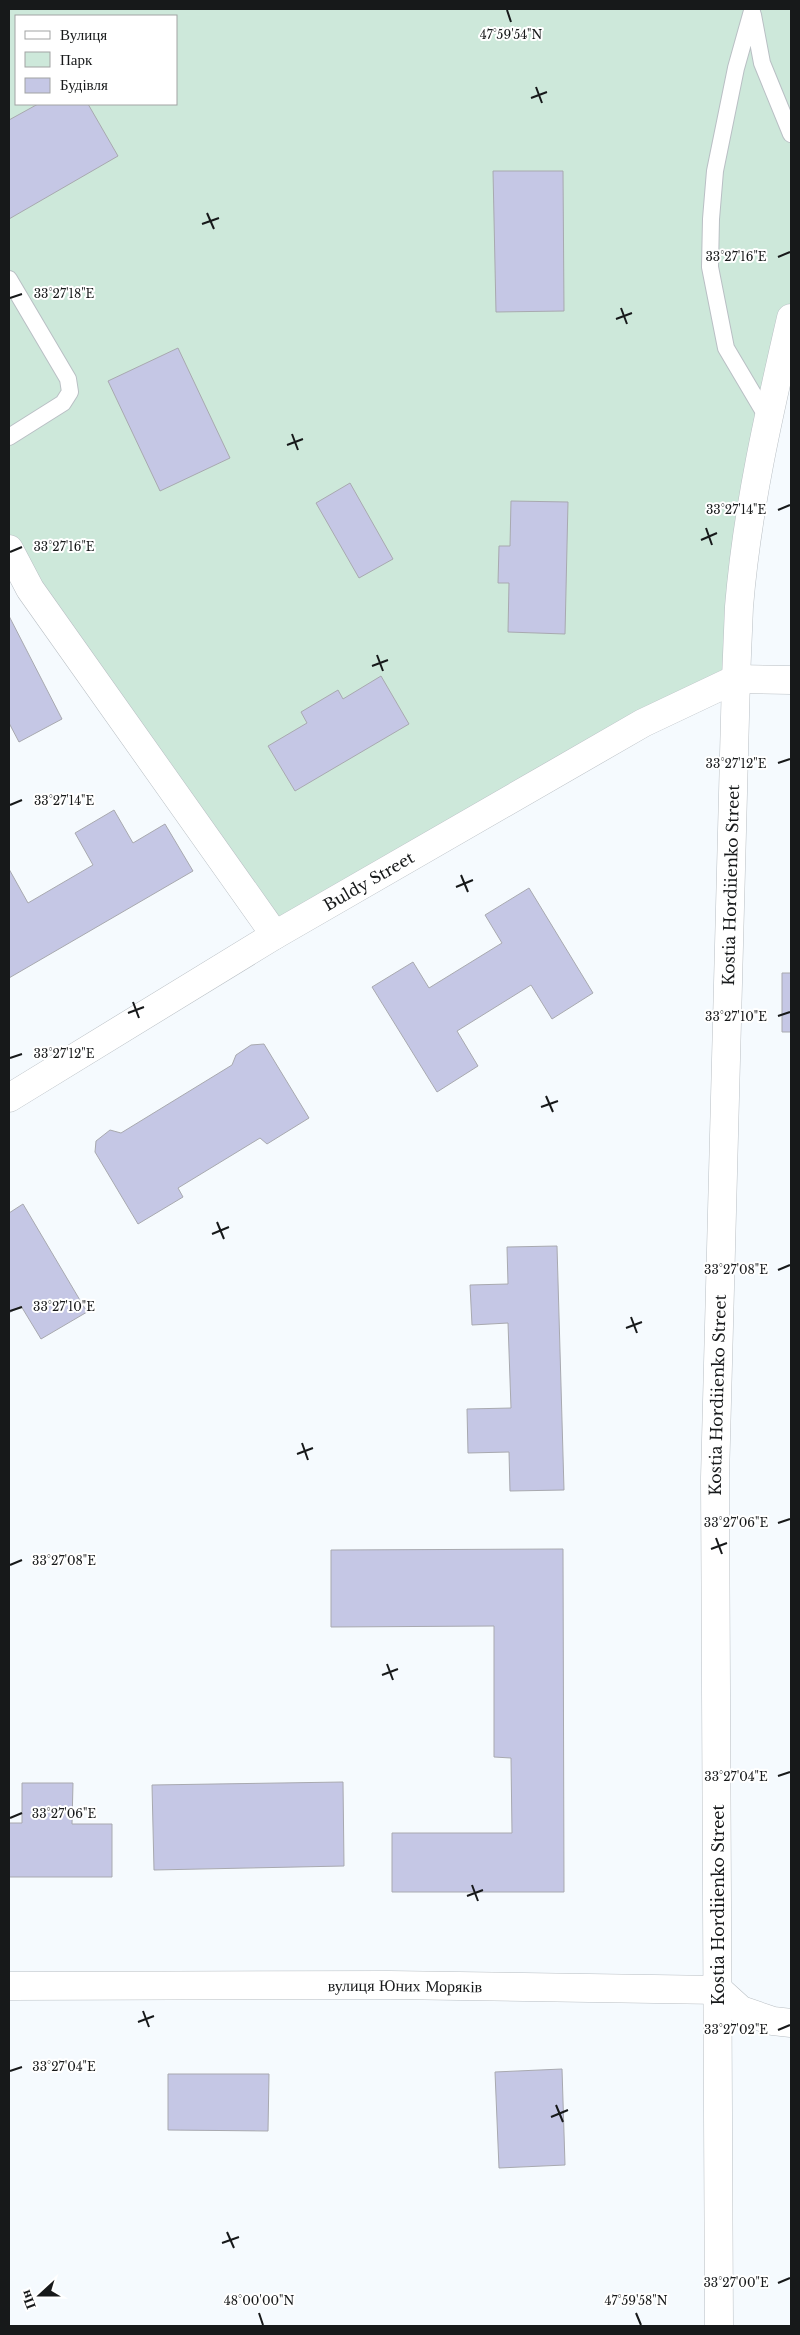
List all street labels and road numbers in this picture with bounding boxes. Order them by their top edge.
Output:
street label: Kostia Hordiienko Street [718,784,743,986]
street label: Buldy Street [320,847,418,915]
street label: Kostia Hordiienko Street [705,1294,730,1496]
street label: Kostia Hordiienko Street [708,1804,728,2006]
street label: вулиця Юних Моряків [328,1975,483,1996]

